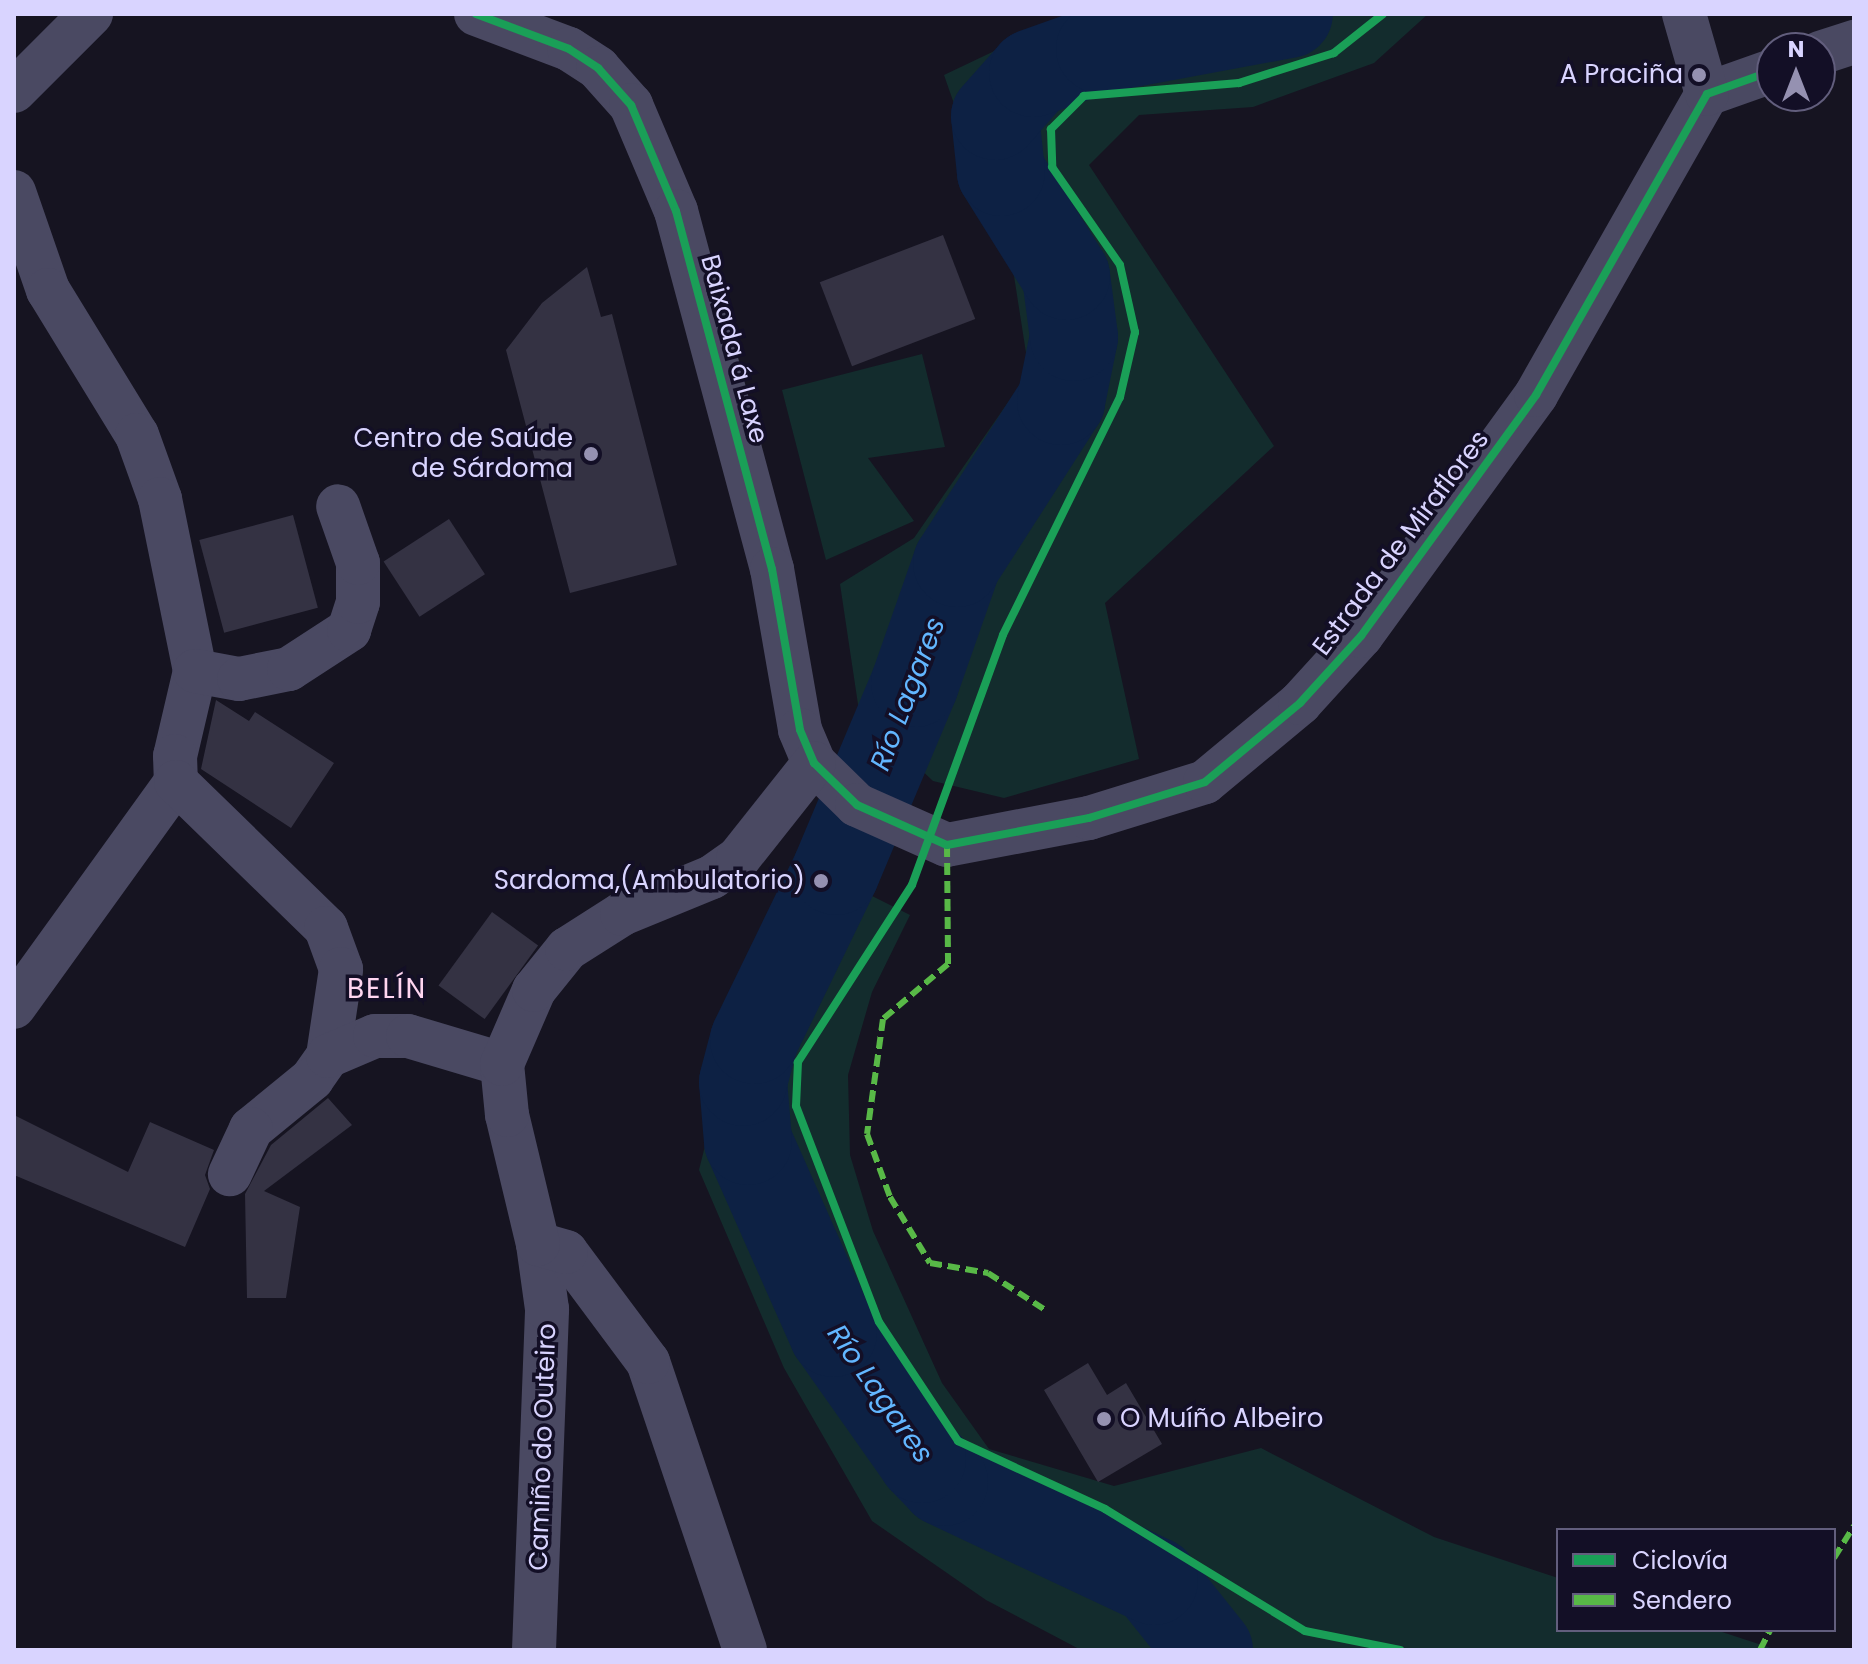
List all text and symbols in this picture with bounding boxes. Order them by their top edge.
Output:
north arrow [1756,32,1836,112]
text: N [1788,34,1804,65]
place label: A Praciña [1560,59,1683,91]
marker: A Praciña [1690,66,1708,84]
street label: Baixada á Laxe [694,251,774,447]
place label: Centro de Saúde de Sárdoma [354,423,573,484]
street label: Estrada de Miraflores [1306,424,1496,662]
marker: Centro de Saúde de Sárdoma [580,443,602,465]
water label: Río Lagares [863,613,953,775]
place label: Sardoma,(Ambulatorio) [494,865,805,897]
marker: Sardoma,(Ambulatorio) [812,872,830,890]
district label: BELÍN [347,972,427,1006]
water label: Río Lagares [820,1318,940,1470]
street label: Camiño do Outeiro [523,1323,563,1571]
place label: O Muíño Albeiro [1120,1403,1323,1435]
marker: O Muíño Albeiro [1095,1410,1113,1428]
legend [1556,1528,1836,1632]
text: Ciclovía [1632,1544,1728,1577]
text: Sendero [1632,1584,1732,1617]

